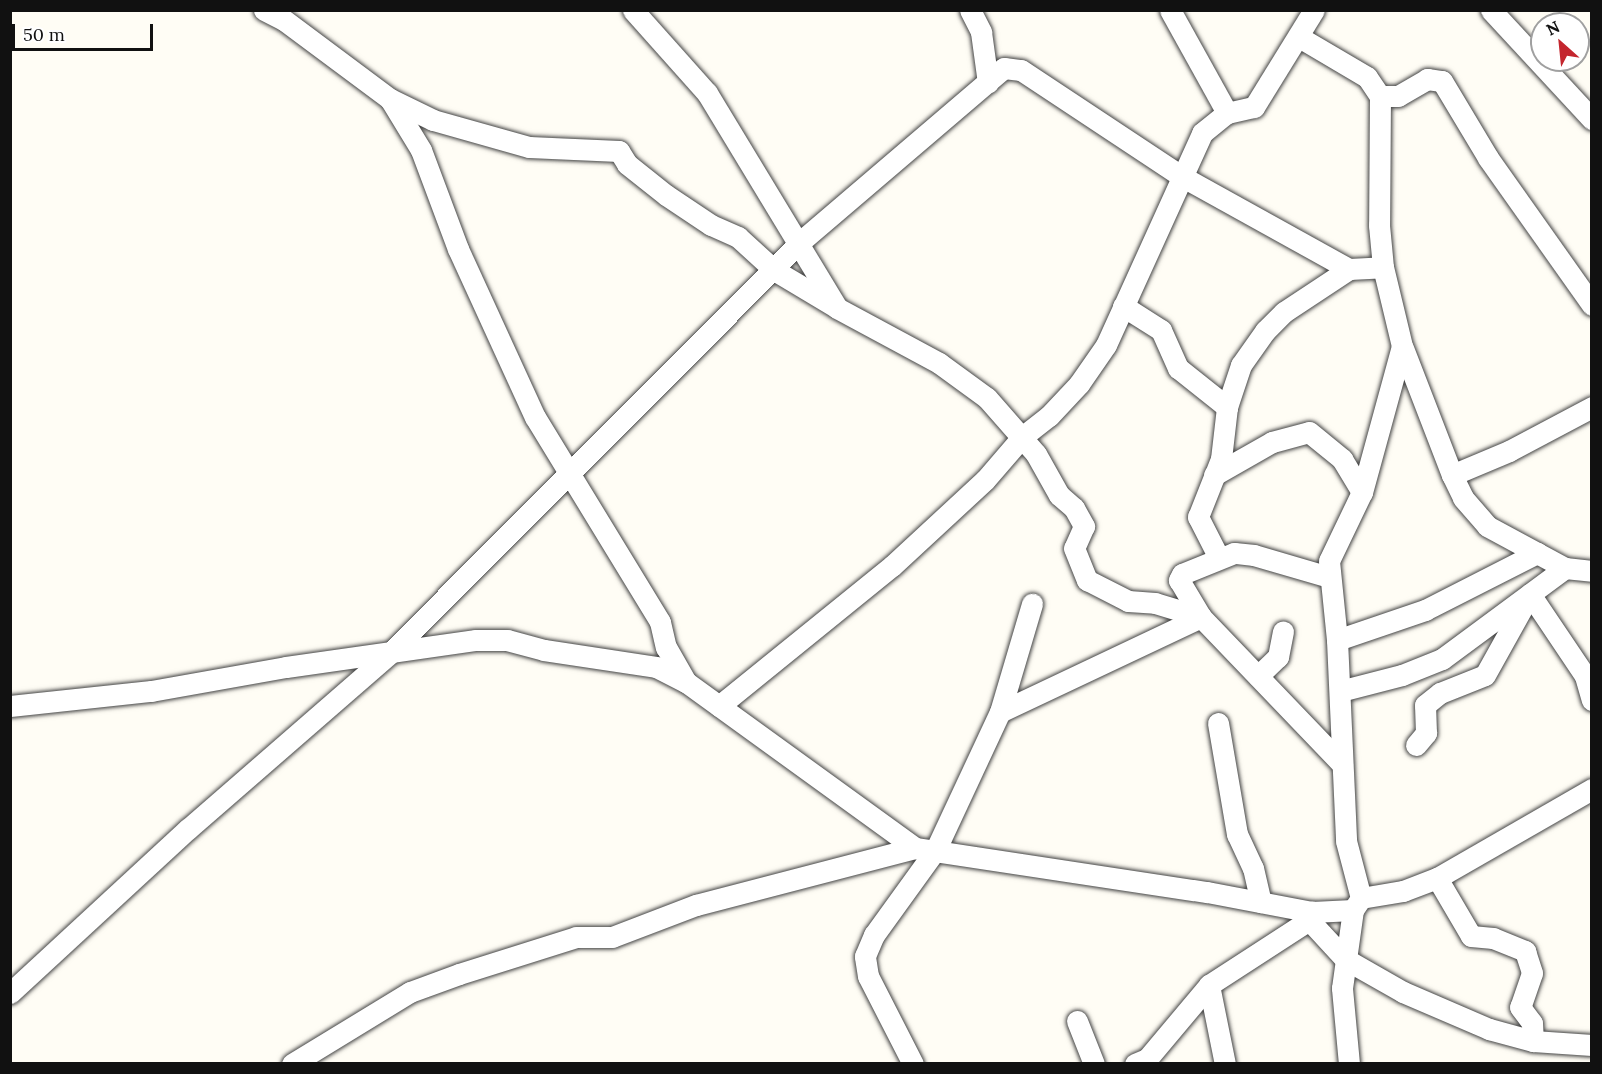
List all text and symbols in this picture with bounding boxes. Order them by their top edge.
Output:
scale bar [15,12,156,50]
north arrow [1530,12,1590,72]
text: N [1543,16,1563,39]
text: 50 m [23,23,65,46]

